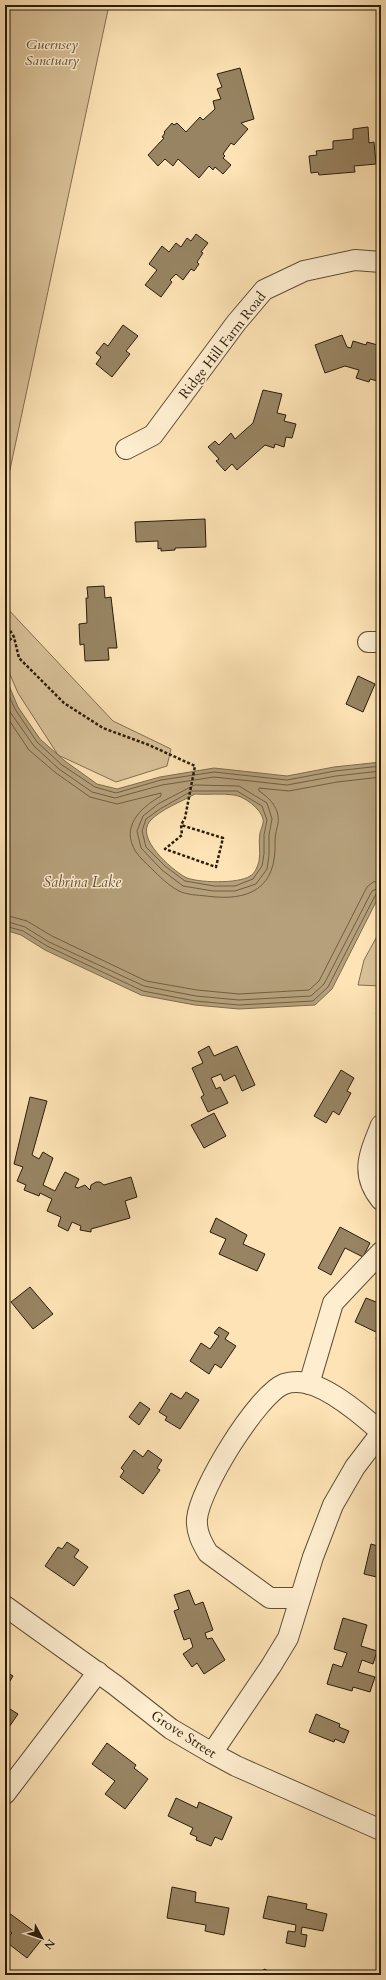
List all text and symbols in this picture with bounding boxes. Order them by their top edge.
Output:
park label: Guernsey Sanctuary [25,35,79,70]
street label: Ridge Hill Farm Road [175,287,271,403]
water label: Sabrina Lake [43,872,121,892]
street label: Grove Street [147,1706,221,1763]
north arrow [22,1918,62,1958]
text: N [40,1936,58,1953]

